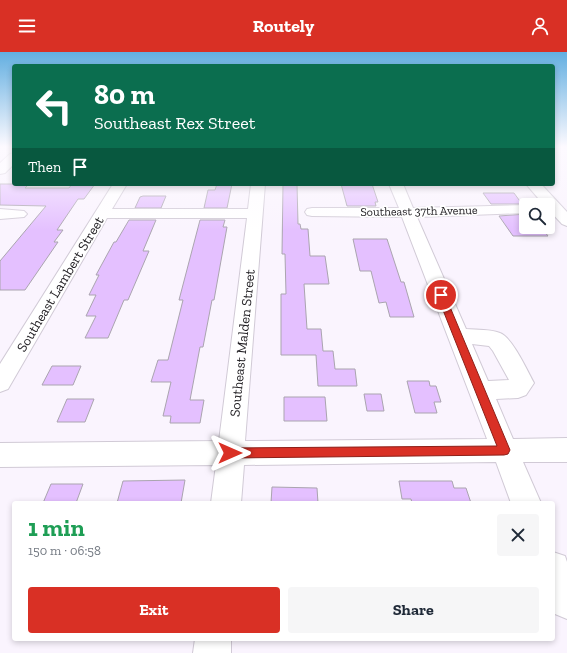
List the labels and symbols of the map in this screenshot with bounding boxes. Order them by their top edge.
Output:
street label: Southeast 37th Avenue [360,203,478,219]
street label: Southeast Lambert Street [13,213,108,355]
street label: Southeast Malden Street [226,268,259,418]
pin [424,278,458,312]
position arrow [209,432,251,474]

